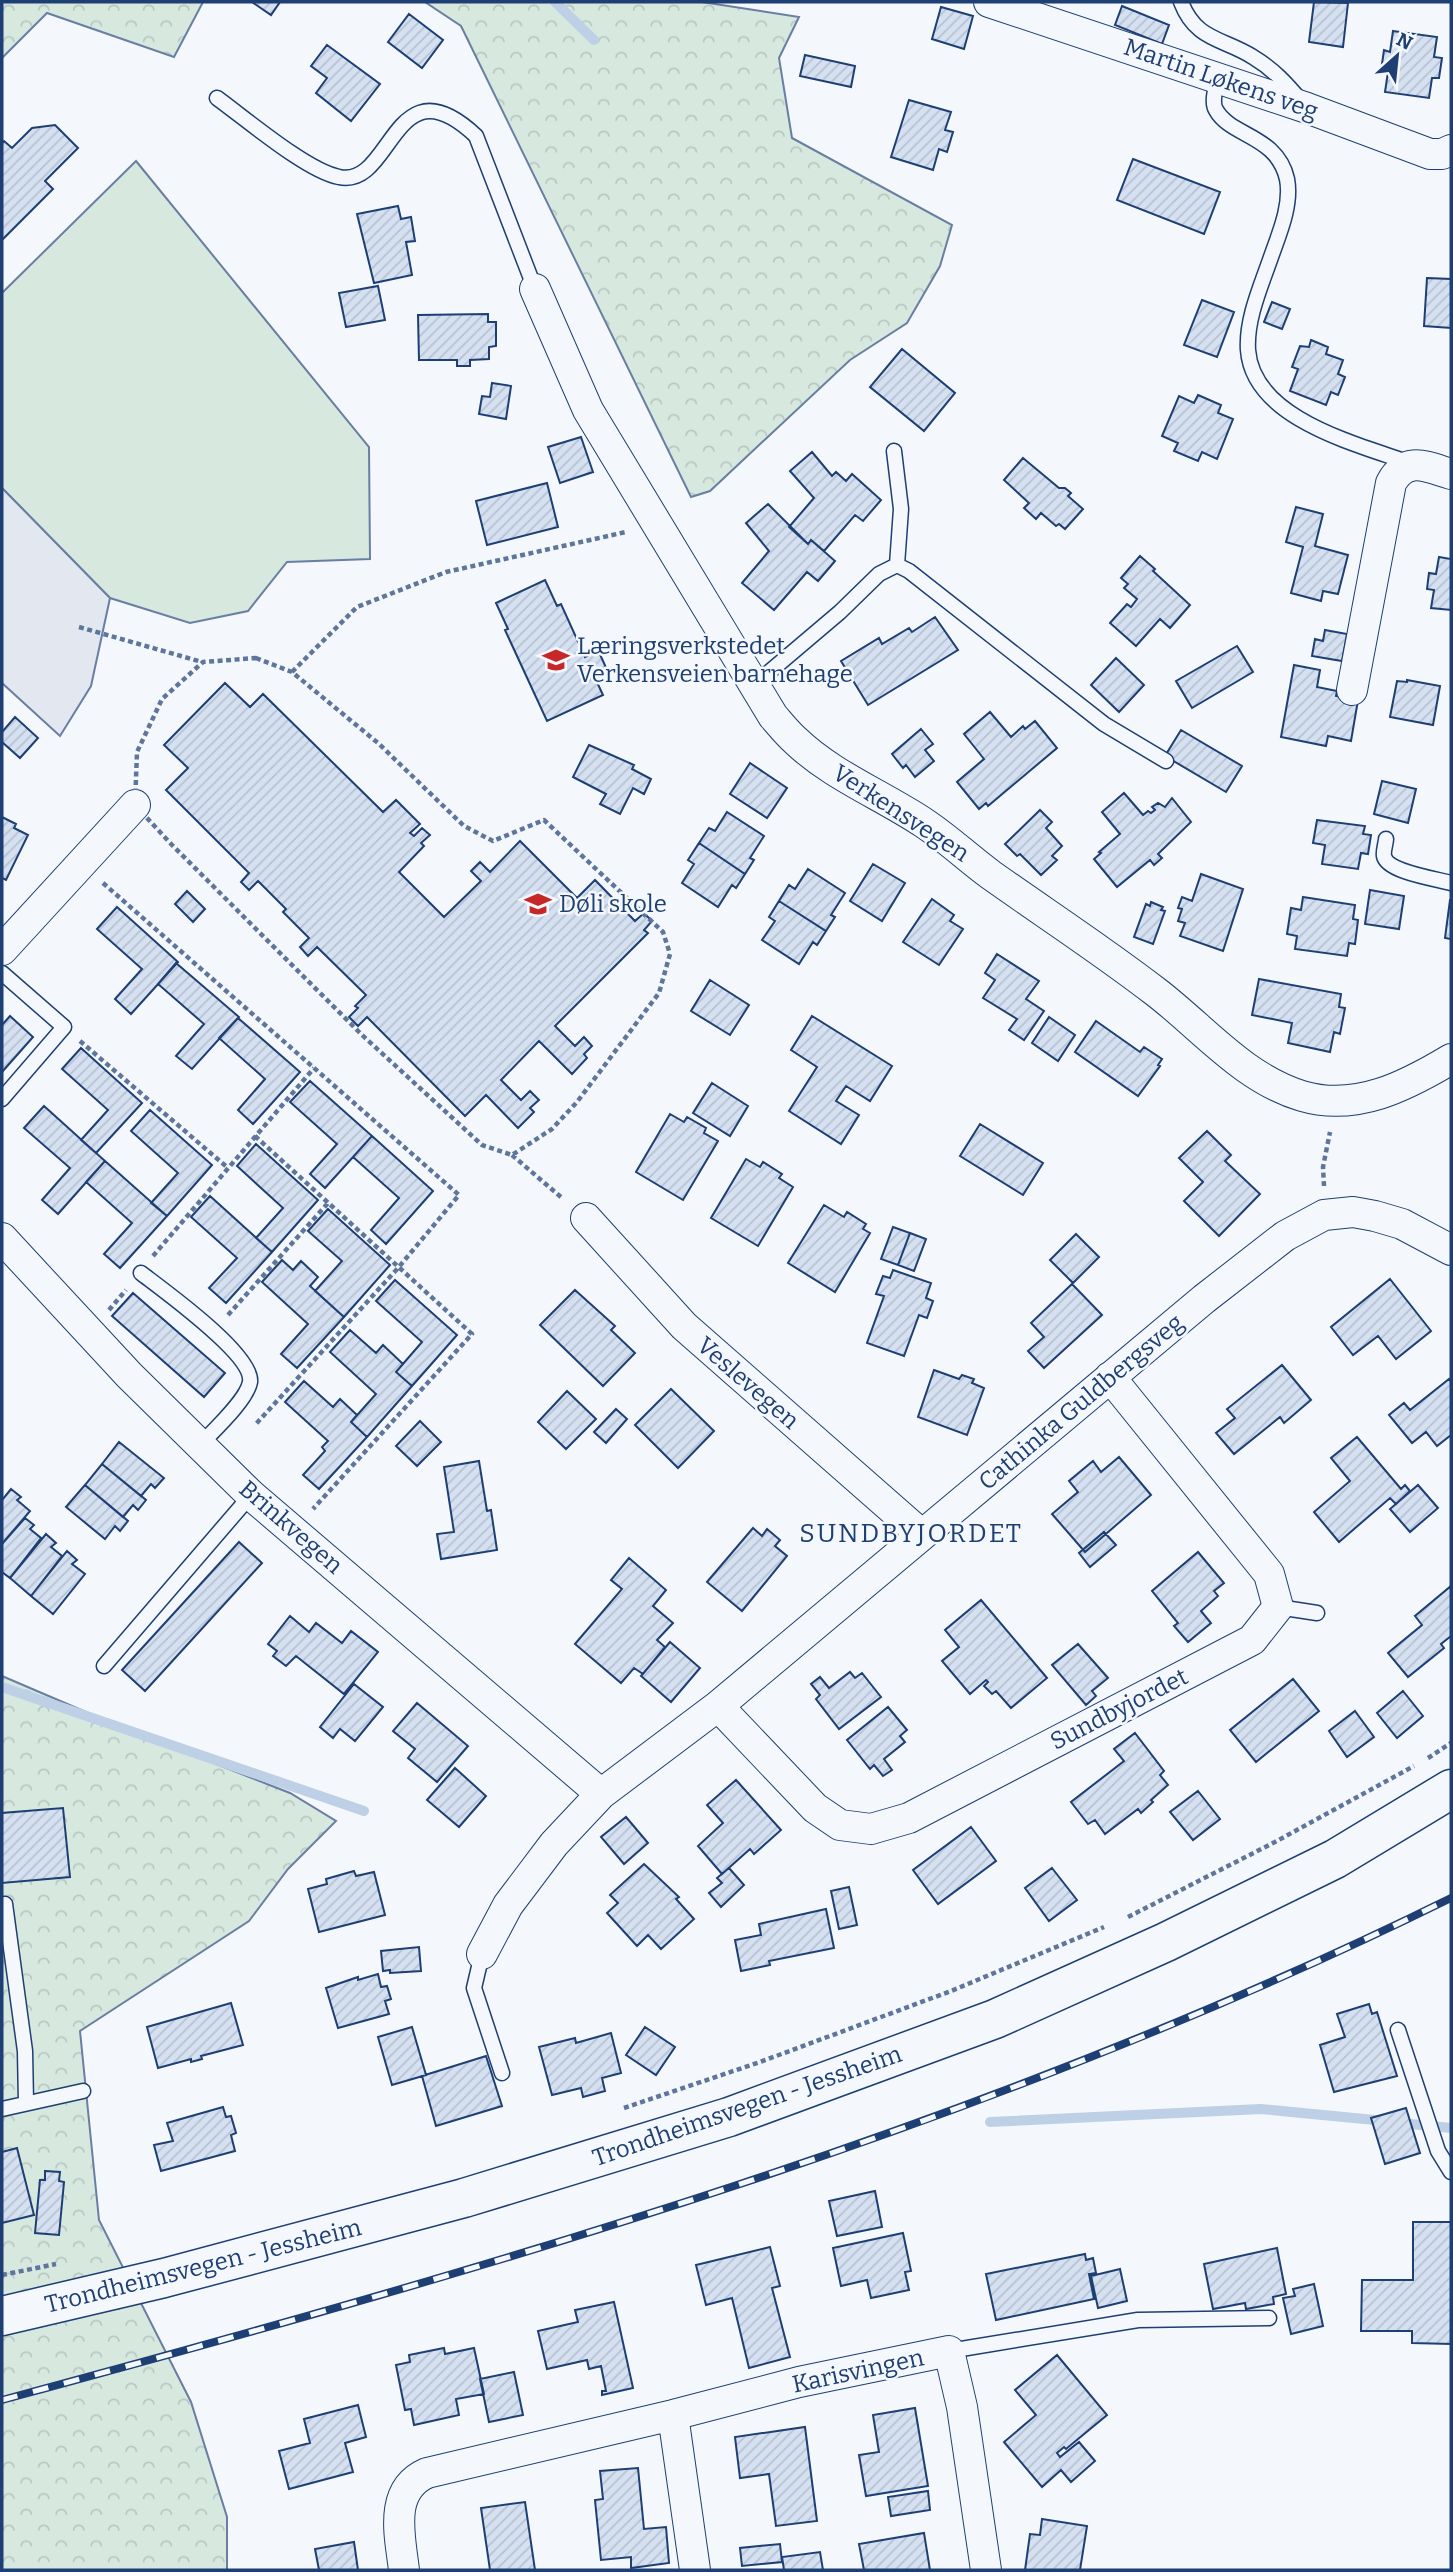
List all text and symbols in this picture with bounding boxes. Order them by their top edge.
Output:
north arrow [1362,21,1432,91]
text: N [1393,28,1417,55]
street label: Martin Løkens veg [1120,33,1322,125]
place label: Læringsverkstedet Verkensveien barnehage [577,632,853,688]
school or university icon: Læringsverkstedet Verkensveien barnehage [541,645,571,675]
street label: Verkensvegen [828,758,974,868]
school or university icon: Døli skole [523,889,553,919]
place label: Døli skole [559,890,667,918]
street label: Cathinka Guldbergsveg [973,1308,1189,1496]
street label: Veslevegen [691,1331,805,1435]
street label: Brinkvegen [234,1475,348,1579]
district label: SUNDBYJORDET [799,1518,1023,1549]
street label: Sundbyjordet [1046,1662,1193,1756]
street label: Trondheimsvegen - Jessheim [589,2040,905,2172]
street label: Trondheimsvegen - Jessheim [42,2213,364,2319]
street label: Karisvingen [790,2343,926,2399]

